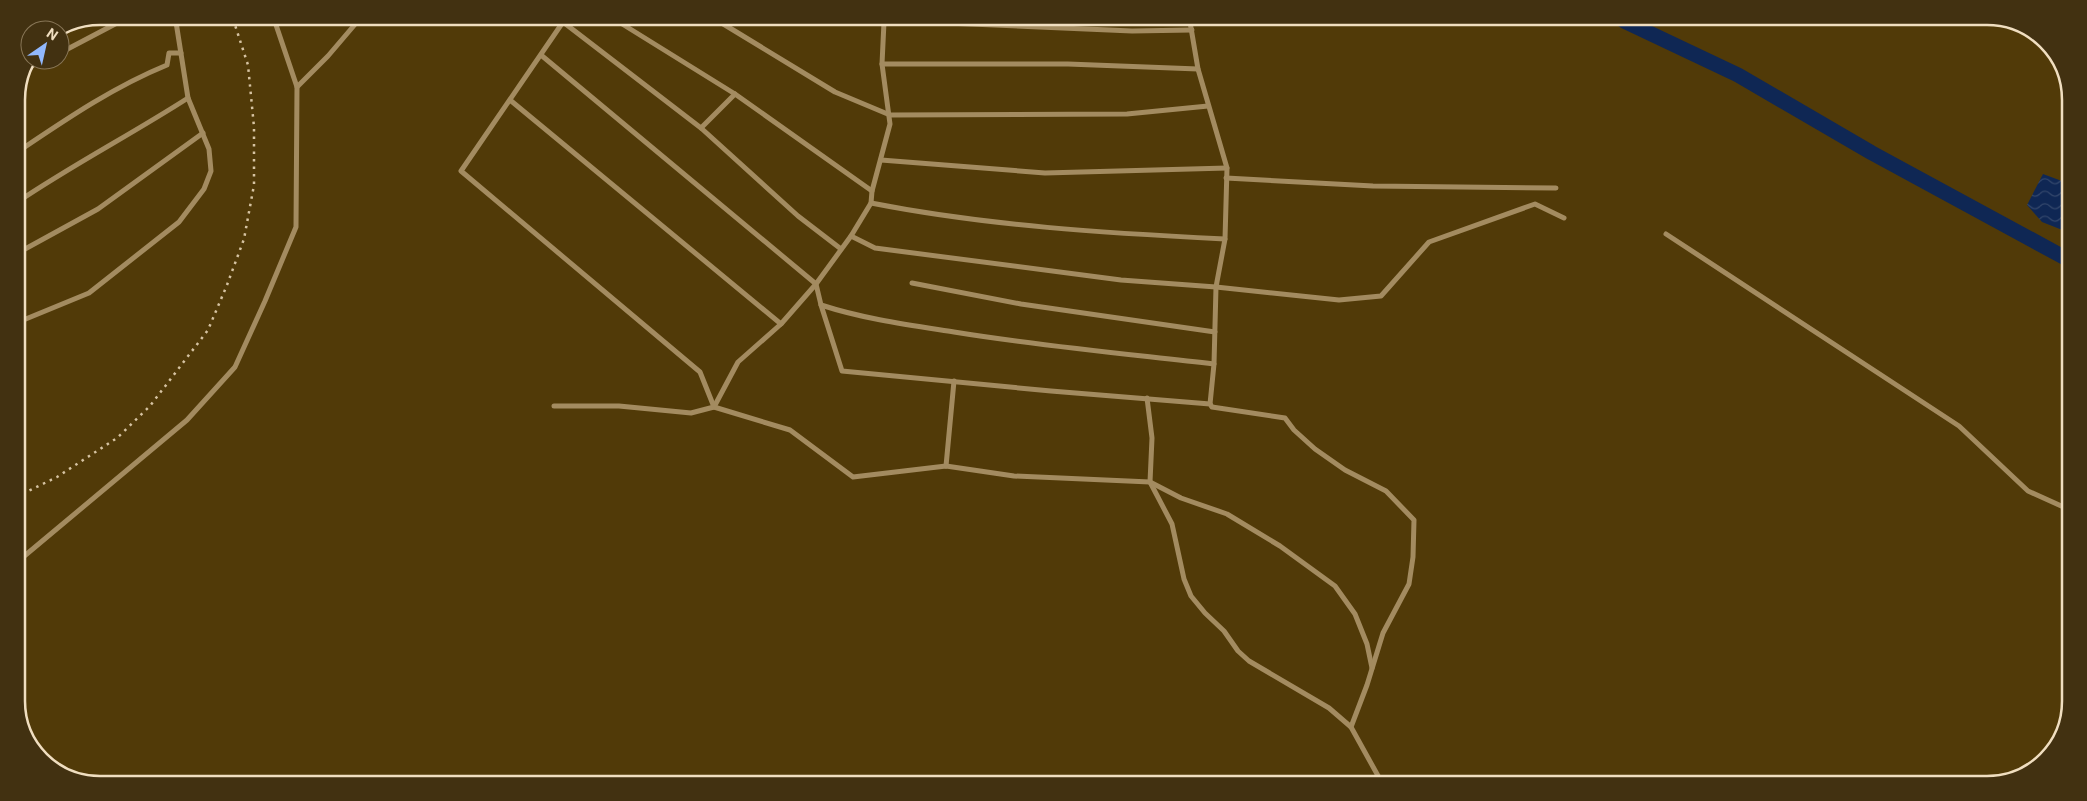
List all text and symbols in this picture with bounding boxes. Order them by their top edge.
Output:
north arrow [20,20,70,70]
text: N [44,25,61,44]

